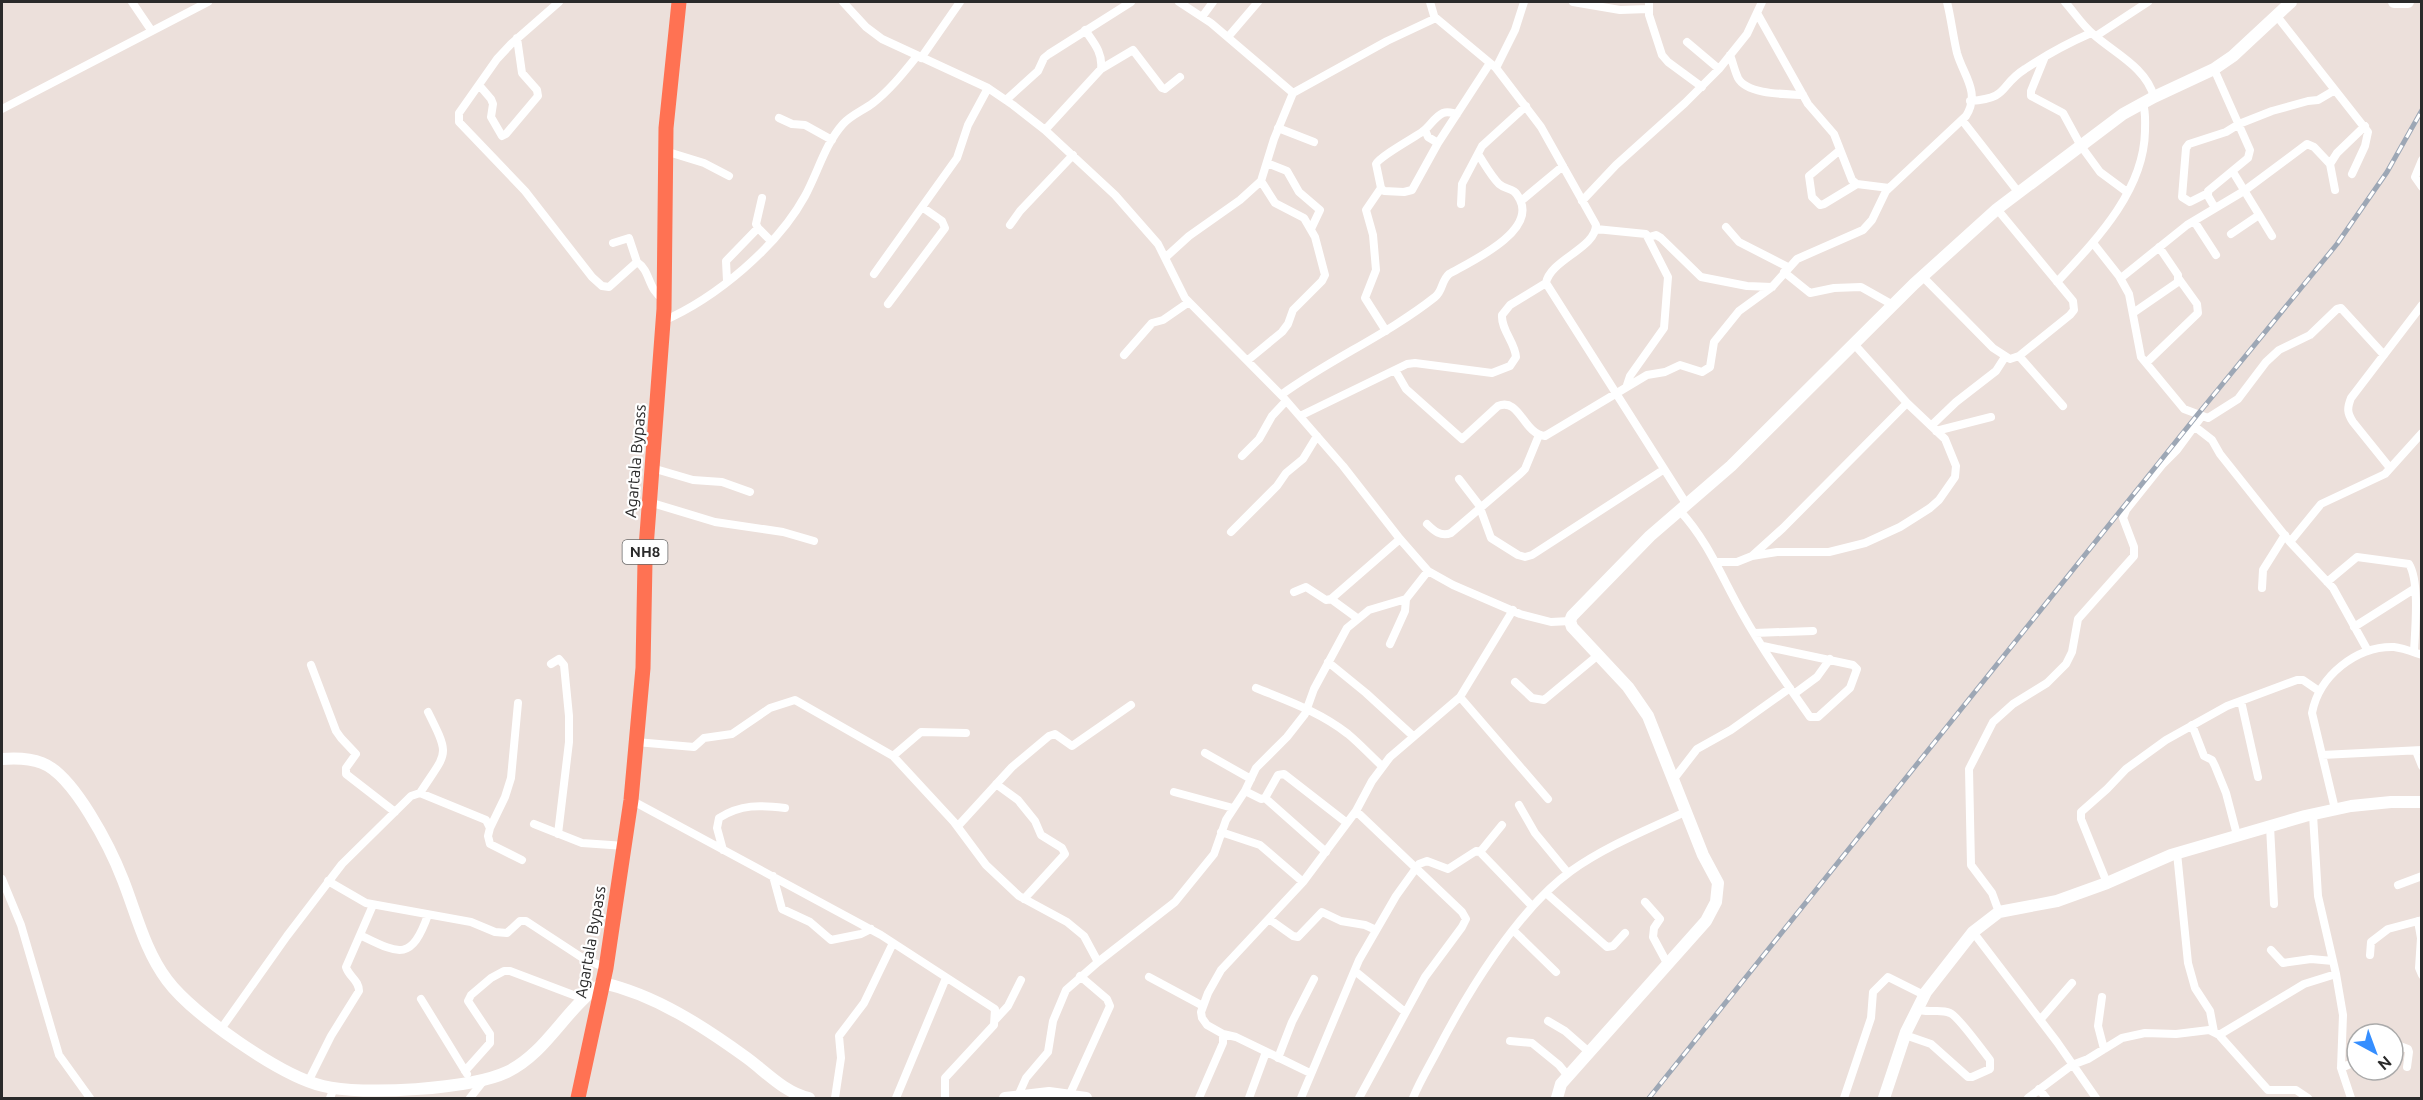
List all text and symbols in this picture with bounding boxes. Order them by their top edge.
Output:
street label: Agartala Bypass [621,403,649,518]
road number: NH8 [622,540,668,564]
street label: Agartala Bypass [571,884,609,1000]
north arrow [2345,1022,2405,1082]
text: N [2374,1053,2395,1074]

